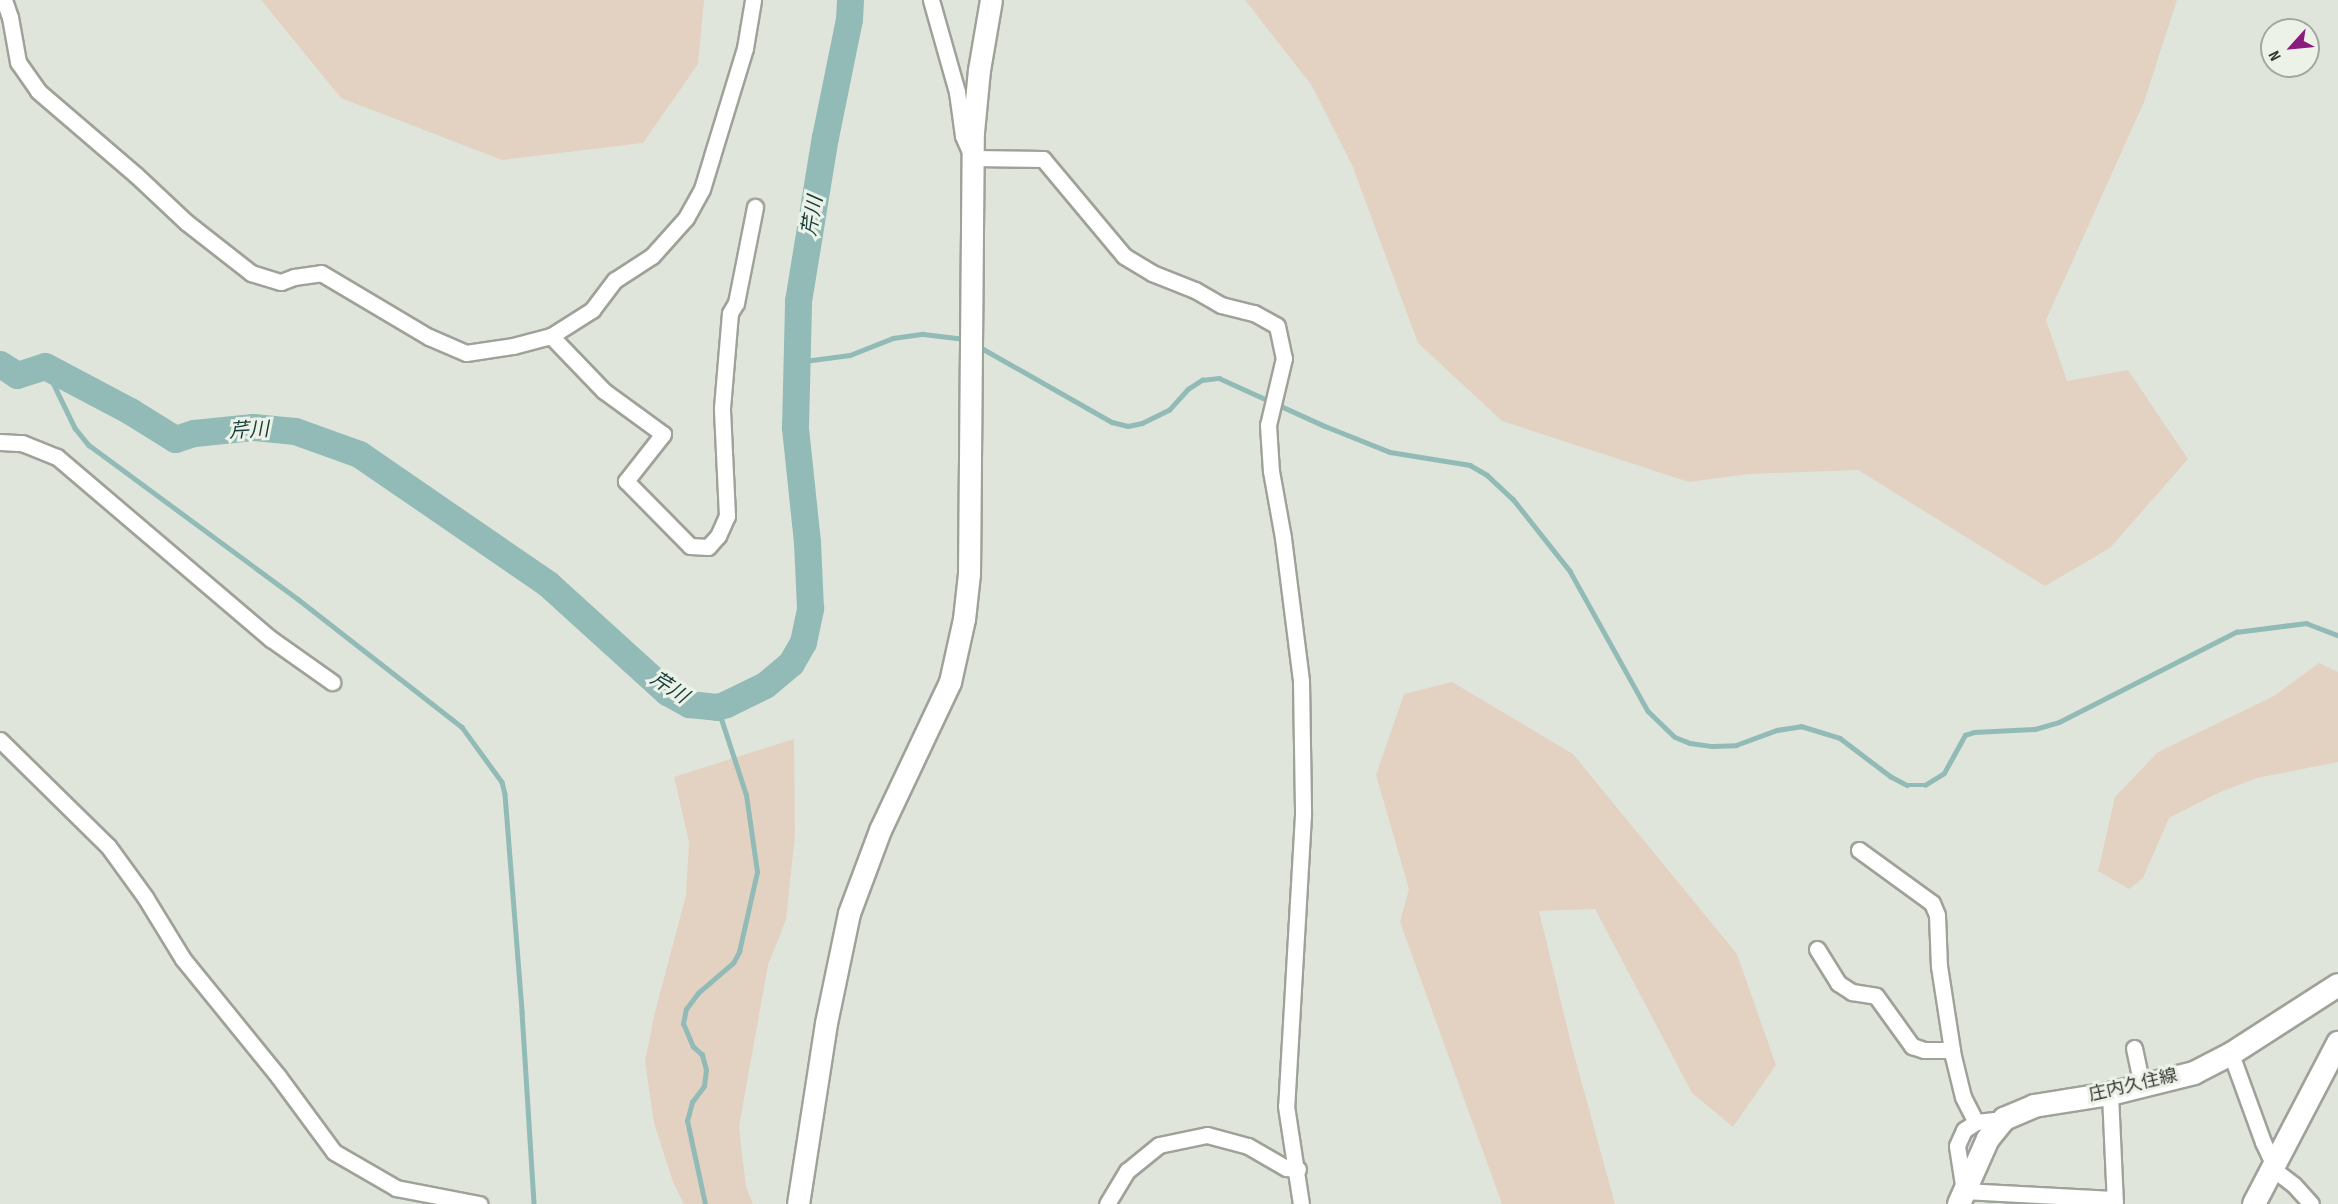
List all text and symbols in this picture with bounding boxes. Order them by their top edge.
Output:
north arrow [2260,18,2320,78]
text: N [2265,47,2286,64]
water label: 芹川 [798,194,828,238]
water label: 芹川 [228,418,270,444]
water label: 芹川 [646,667,692,709]
street label: 庄内久住線 [2087,1065,2179,1107]

